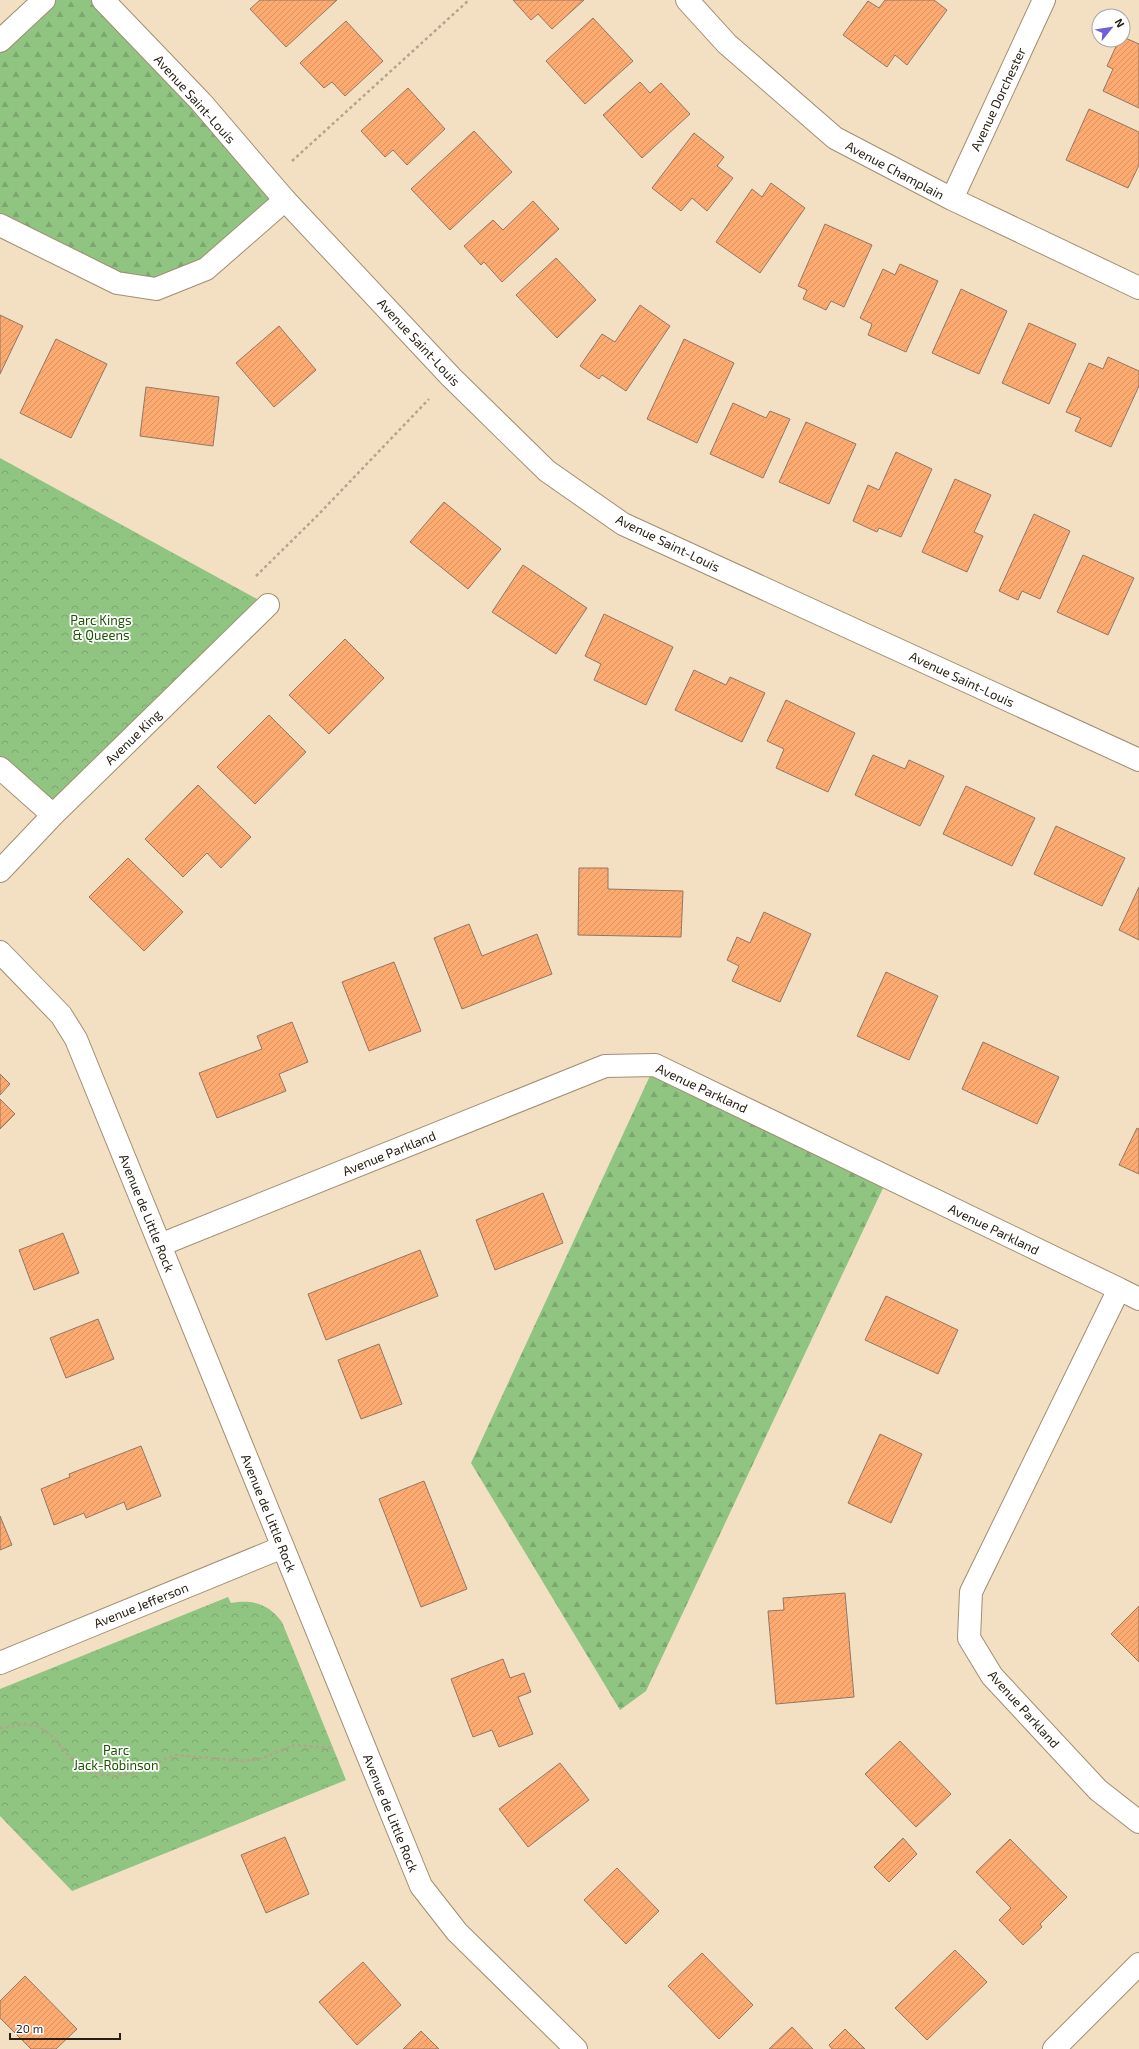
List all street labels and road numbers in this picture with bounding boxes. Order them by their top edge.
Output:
street label: Avenue Dorchester [967,45,1029,153]
street label: Avenue Saint-Louis [151,51,239,147]
street label: Avenue Champlain [843,137,947,203]
street label: Avenue Saint-Louis [374,295,464,389]
street label: Avenue Saint-Louis [613,511,723,575]
street label: Avenue Saint-Louis [907,648,1017,710]
street label: Avenue King [101,706,165,768]
street label: Avenue Parkland [654,1060,750,1116]
street label: Avenue Parkland [340,1127,438,1179]
street label: Avenue de Little Rock [116,1152,178,1275]
street label: Avenue Parkland [946,1200,1042,1258]
street label: Avenue de Little Rock [238,1452,300,1575]
street label: Avenue Jefferson [91,1579,191,1631]
street label: Avenue Parkland [985,1667,1063,1751]
street label: Avenue de Little Rock [360,1752,422,1875]

